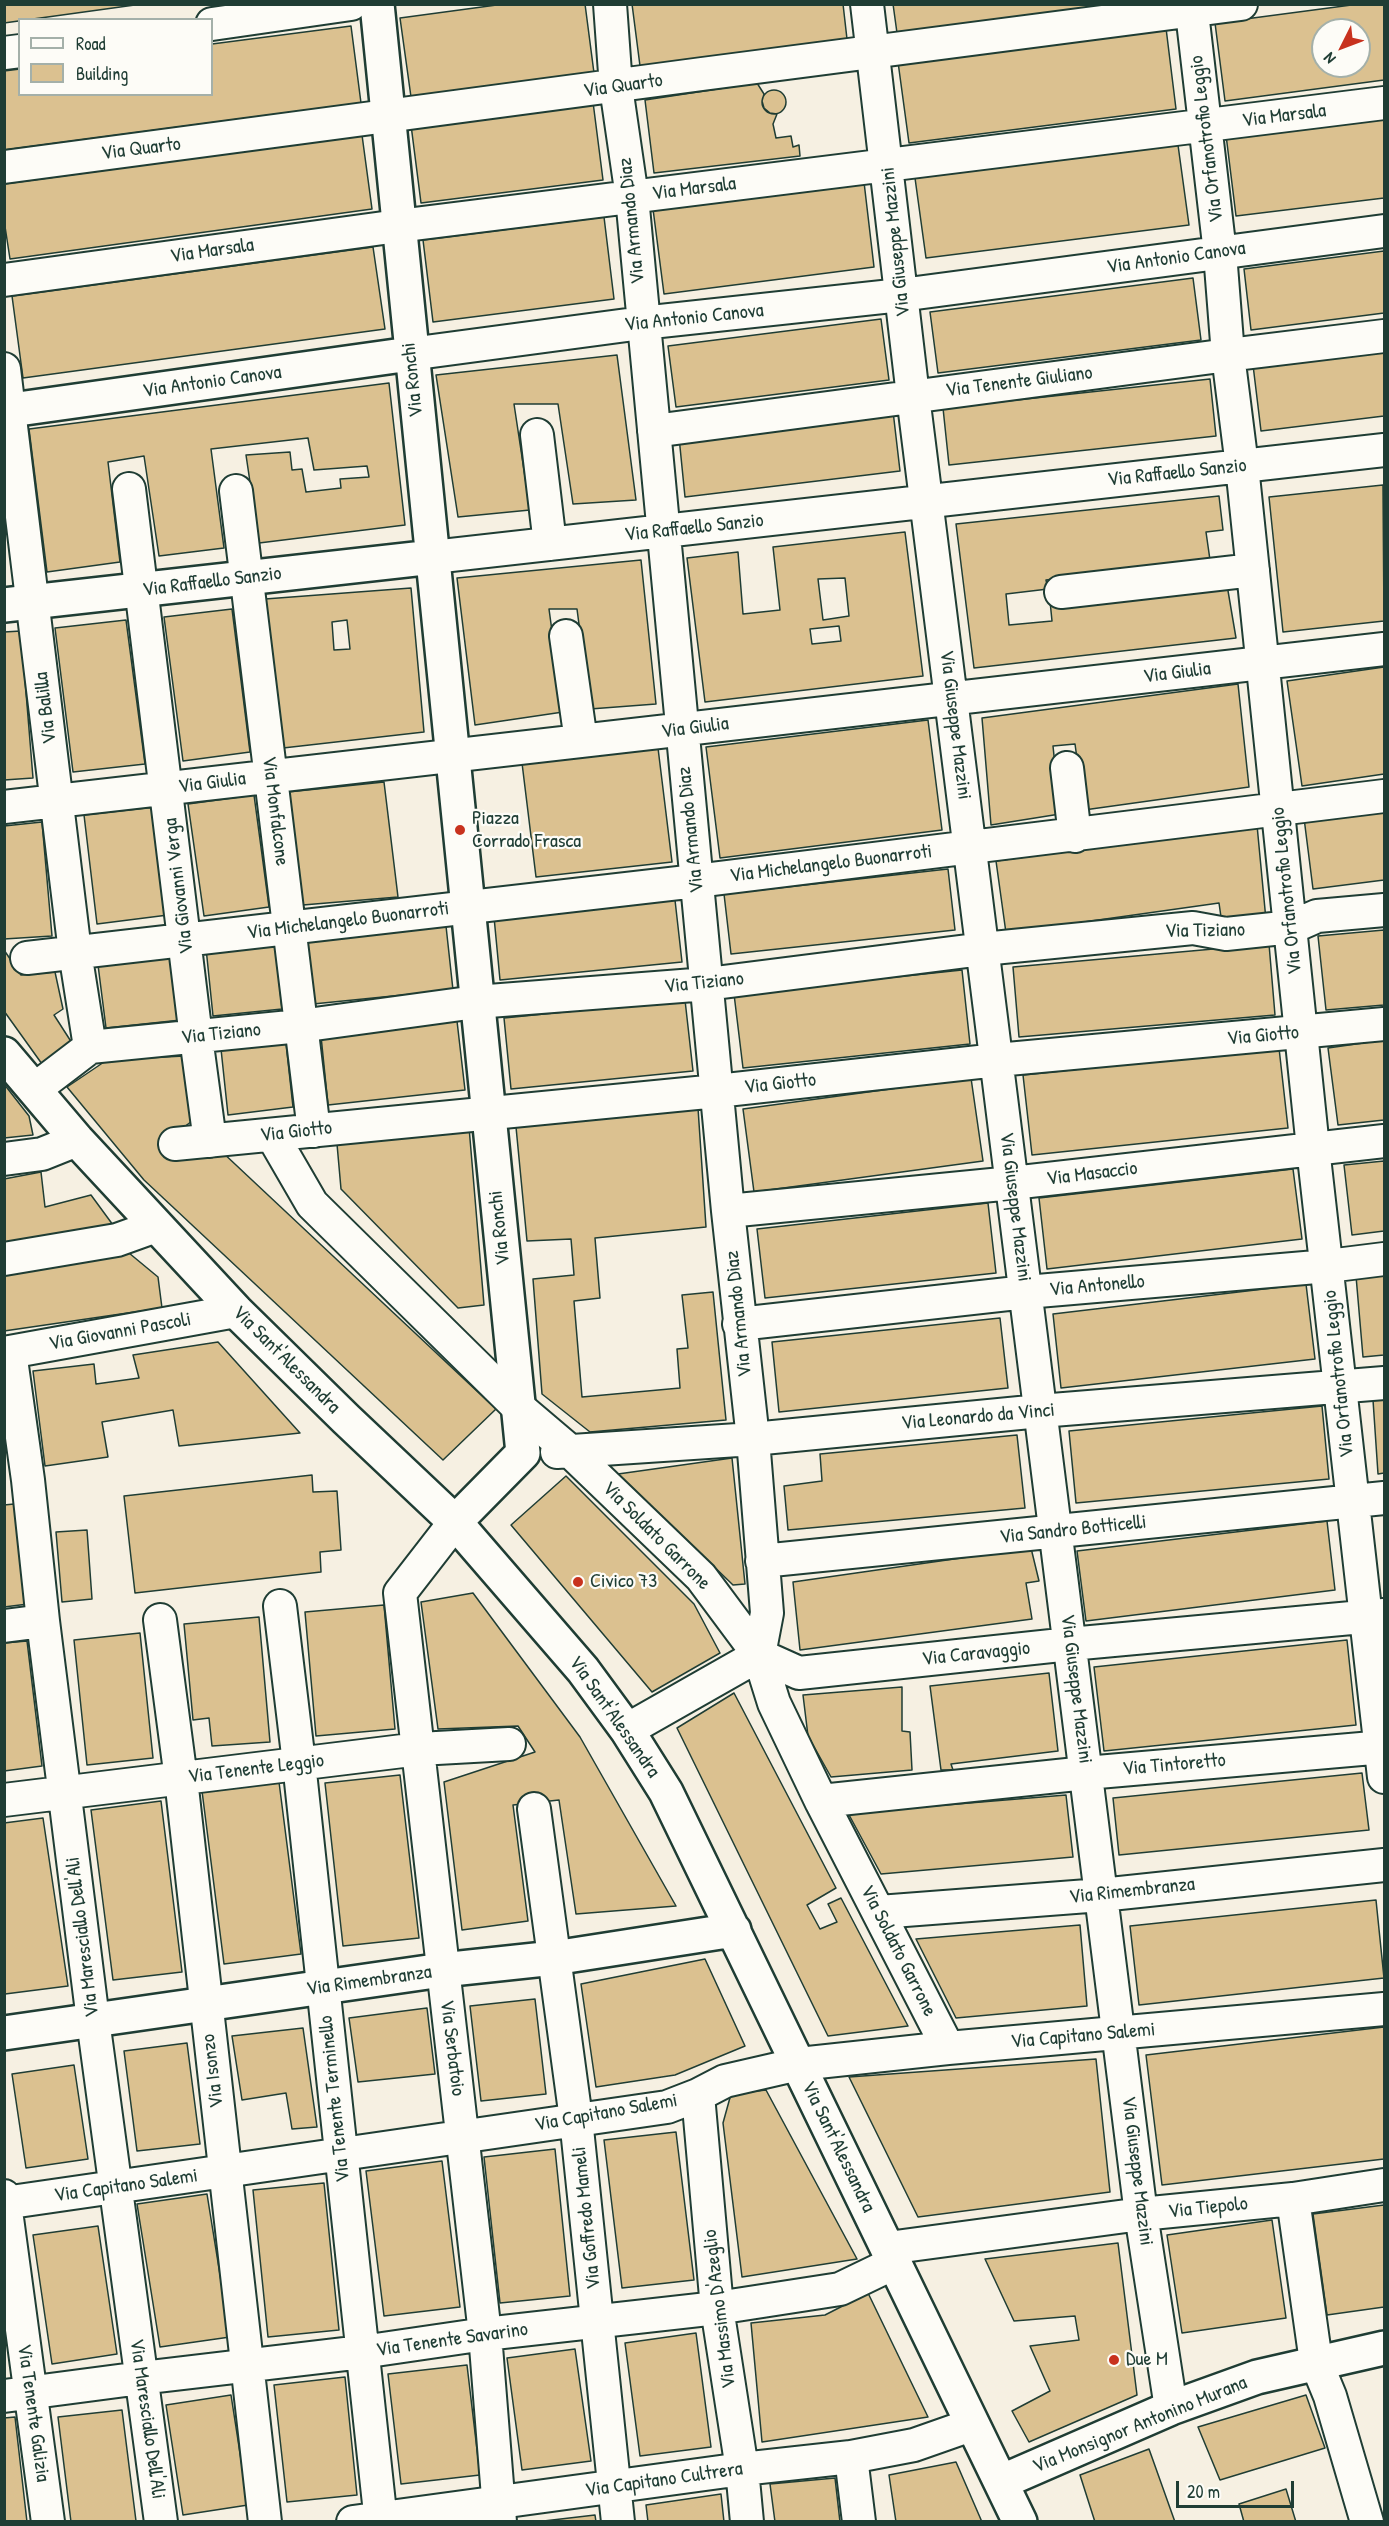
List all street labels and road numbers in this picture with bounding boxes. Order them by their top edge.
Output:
street label: Via Orfanotrofio Leggio [1185,54,1229,224]
street label: Via Quarto [582,69,664,103]
street label: Via Marsala [1241,99,1327,133]
street label: Via Quarto [100,132,182,166]
street label: Via Armando Diaz [613,157,651,285]
street label: Via Giuseppe Mazzini [876,166,916,318]
street label: Via Marsala [651,172,737,206]
street label: Via Marsala [169,233,255,269]
street label: Via Antonio Canova [1105,236,1247,280]
street label: Via Antonio Canova [623,299,765,337]
street label: Via Ronchi [397,341,429,419]
street label: Via Antonio Canova [141,360,283,404]
street label: Via Tenente Giuliano [944,361,1094,403]
street label: Via Raffaello Sanzio [1106,454,1248,492]
street label: Via Raffaello Sanzio [623,509,765,547]
street label: Via Raffaello Sanzio [141,562,283,602]
street label: Via Giuseppe Mazzini [934,649,976,801]
street label: Via Giulia [1142,657,1212,689]
street label: Via Balilla [30,671,62,745]
street label: Via Giulia [660,712,730,744]
street label: Via Monfalcone [256,755,294,867]
street label: Via Armando Diaz [672,766,710,894]
street label: Via Giulia [177,767,247,799]
street label: Via Orfanotrofio Leggio [1266,806,1308,976]
street label: Via Giovanni Verga [159,817,199,955]
street label: Via Michelangelo Buonarroti [728,840,934,888]
street label: Via Michelangelo Buonarroti [245,897,451,945]
street label: Via Tiziano [1165,918,1245,944]
street label: Via Tiziano [663,967,745,999]
street label: Via Tiziano [180,1018,262,1050]
street label: Via Giotto [1226,1021,1300,1051]
street label: Via Giotto [743,1068,817,1100]
street label: Via Giotto [259,1116,333,1148]
street label: Via Giuseppe Mazzini [994,1131,1036,1283]
street label: Via Masaccio [1045,1157,1139,1191]
street label: Via Ronchi [484,1189,516,1267]
street label: Via Armando Diaz [720,1250,758,1378]
street label: Via Antonello [1048,1270,1146,1302]
street label: Via Orfanotrofio Leggio [1318,1289,1360,1459]
street label: Via Sant'Alessandra [227,1301,345,1419]
street label: Via Giovanni Pascoli [47,1308,193,1356]
street label: Via Leonardo da Vinci [900,1398,1056,1436]
street label: Via Soldato Garrone [597,1477,715,1595]
street label: Via Sandro Botticelli [998,1510,1148,1550]
street label: Via Giuseppe Mazzini [1055,1613,1097,1765]
street label: Via Caravaggio [921,1636,1031,1672]
street label: Via Sant'Alessandra [563,1652,665,1782]
street label: Via Tenente Leggio [187,1749,325,1789]
street label: Via Tintoretto [1121,1749,1227,1781]
street label: Via Maresciallo Dell'Ali [61,1855,105,2019]
street label: Via Rimembranza [1068,1872,1196,1910]
street label: Via Soldato Garrone [855,1881,941,2021]
street label: Via Rimembranza [305,1960,433,2002]
street label: Via Serbatoio [434,1999,470,2097]
street label: Via Tenente Terminello [314,2014,356,2184]
street label: Via Capitano Salemi [1010,2018,1156,2054]
street label: Via Isonzo [197,2033,229,2109]
street label: Via Sant'Alessandra [796,2077,880,2217]
street label: Via Capitano Salemi [533,2089,679,2137]
street label: Via Giuseppe Mazzini [1116,2095,1158,2247]
street label: Via Goffredo Mameli [568,2145,606,2291]
street label: Via Capitano Salemi [53,2164,199,2208]
street label: Via Tiepolo [1167,2192,1249,2224]
street label: Via Massimo D'Azeglio [698,2228,742,2390]
street label: Via Tenente Savarino [375,2317,529,2363]
street label: Via Maresciallo Dell'Ali [124,2337,170,2501]
street label: Via Tenente Galizia [11,2342,55,2484]
street label: Via Monsignor Antonino Murana [1029,2371,1251,2479]
street label: Via Capitano Cultrera [584,2457,744,2503]

